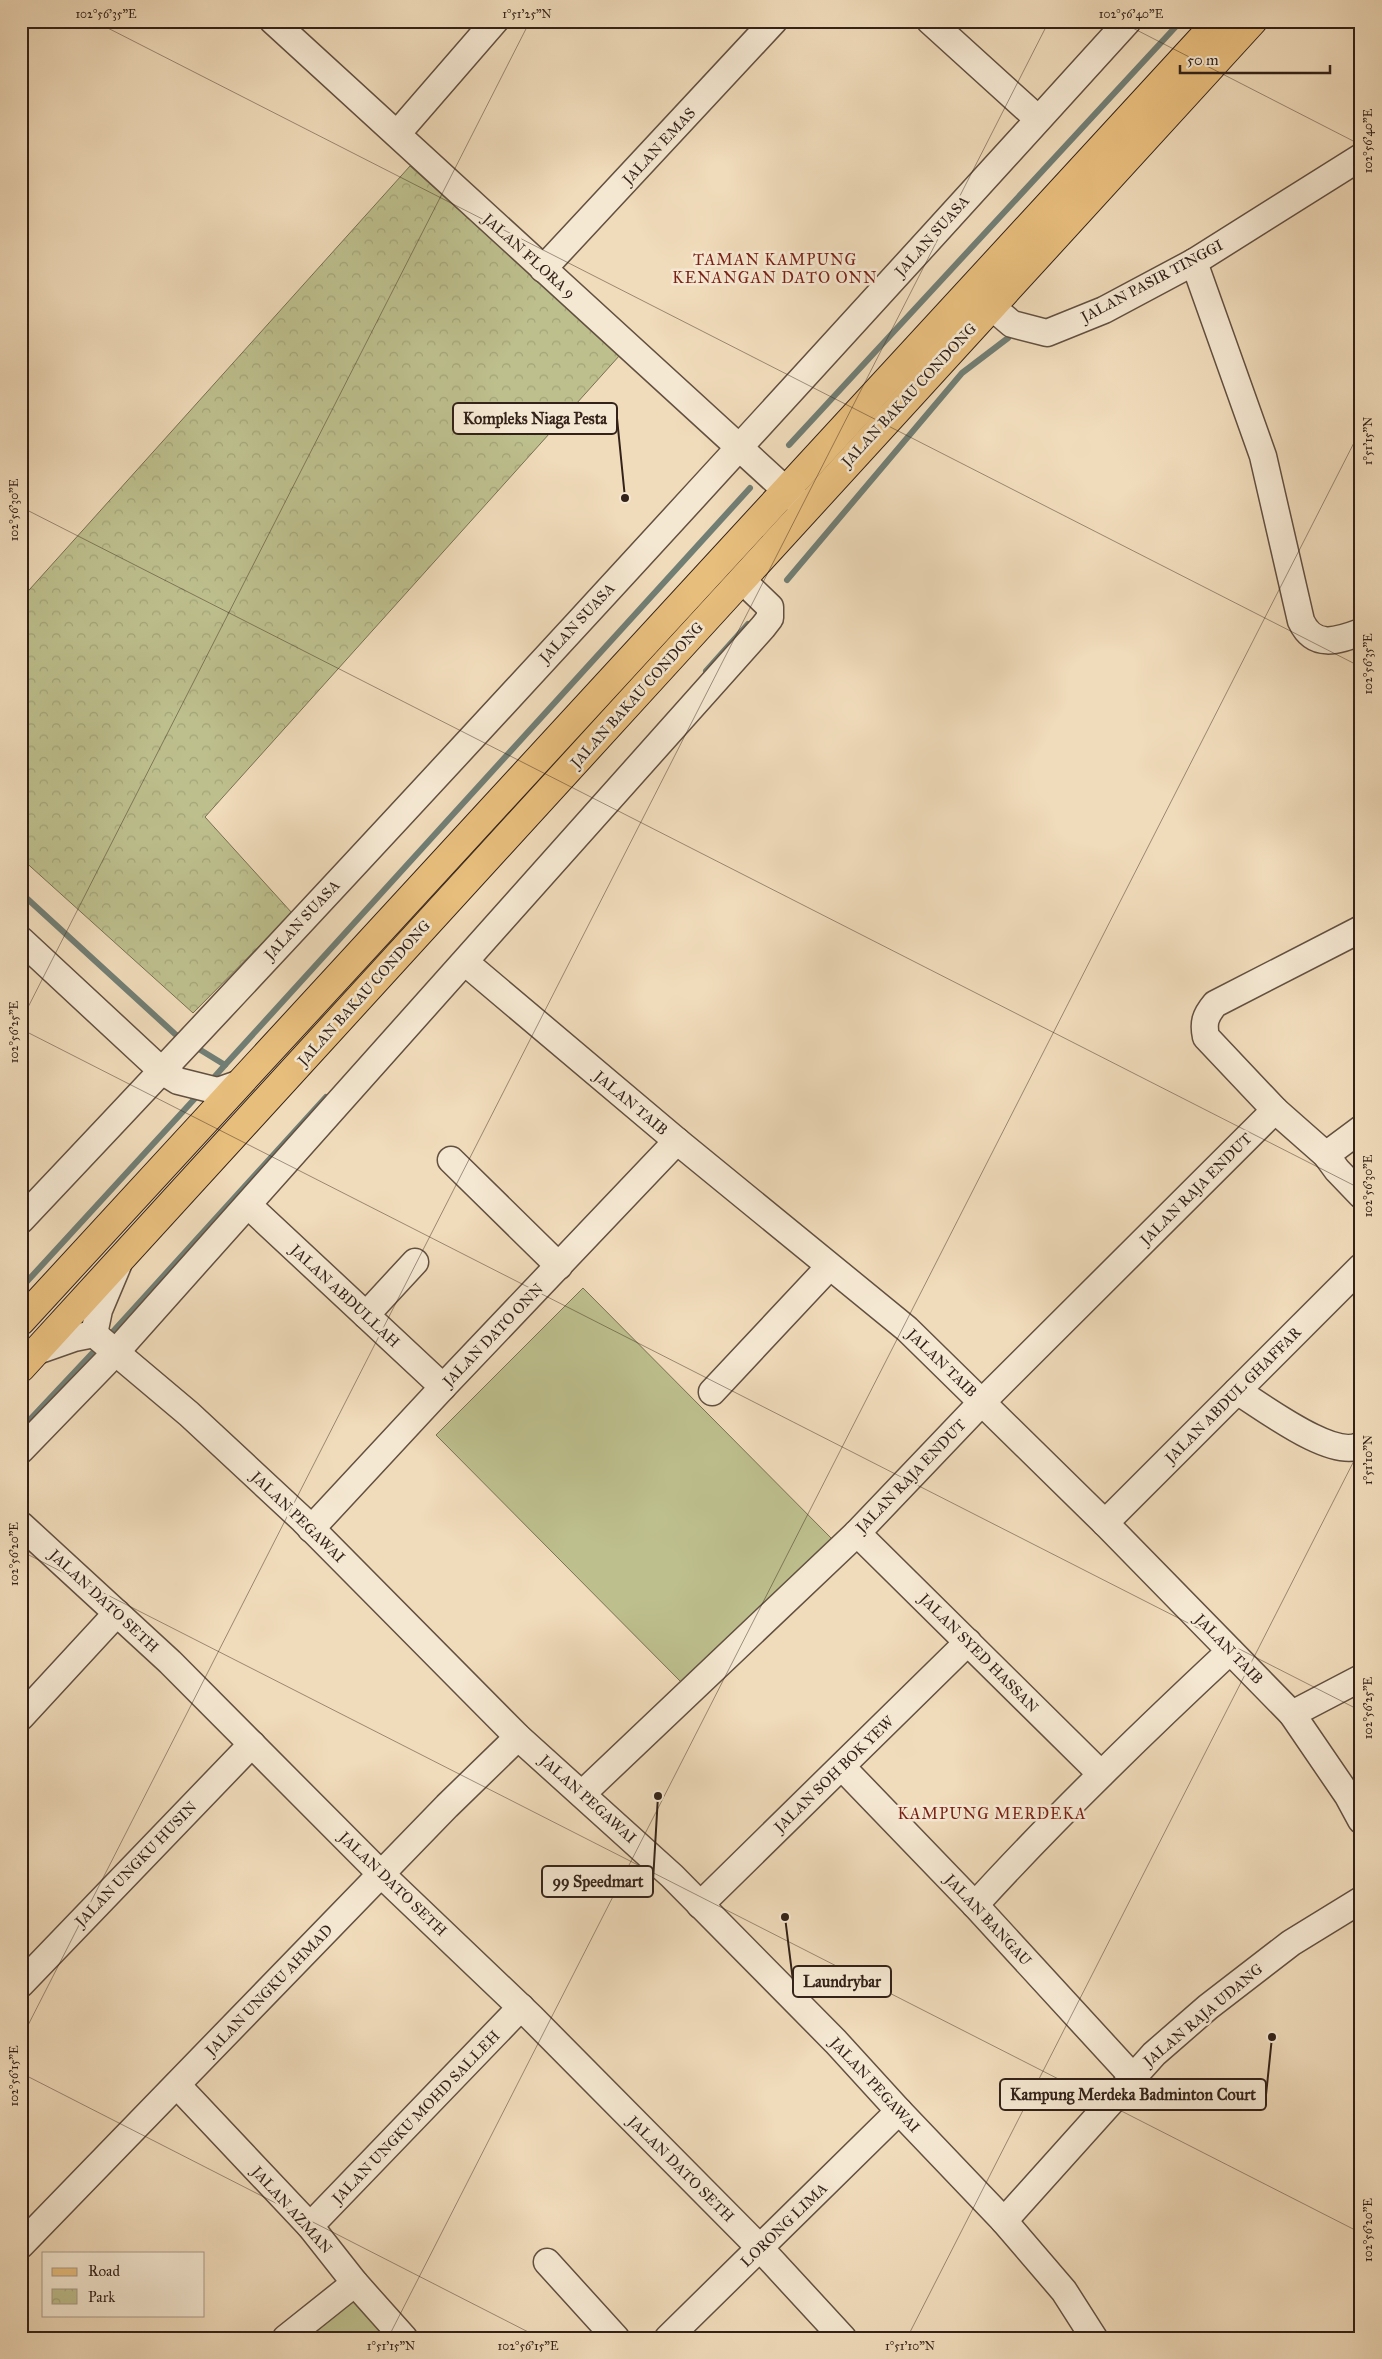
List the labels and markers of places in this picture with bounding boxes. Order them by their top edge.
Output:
callout: Kompleks Niaga Pesta [453,403,617,434]
callout: 99 Speedmart [542,1866,653,1897]
callout: Laundrybar [793,1966,891,1997]
callout: Kampung Merdeka Badminton Court [1000,2079,1266,2110]

